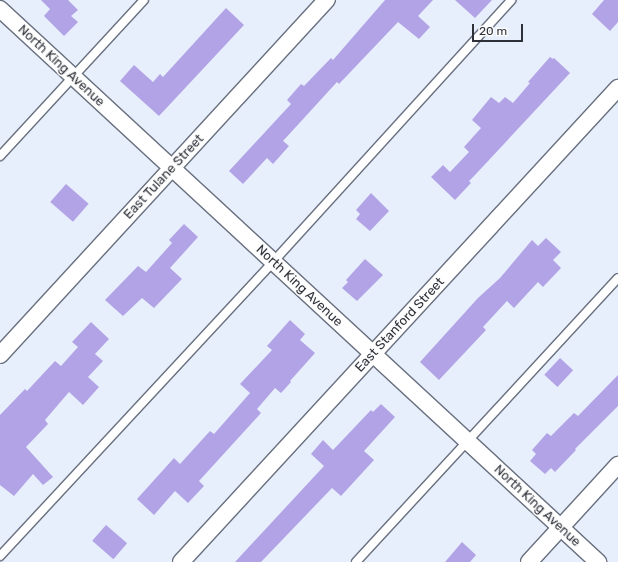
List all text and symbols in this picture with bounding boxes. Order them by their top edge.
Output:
scale bar [474,16,525,42]
street label: North King Avenue [14,22,108,110]
text: 20 m [479,24,507,38]
street label: East Tulane Street [121,131,207,223]
street label: North King Avenue [252,242,346,330]
street label: East Stanford Street [352,274,448,376]
street label: North King Avenue [490,462,584,550]

